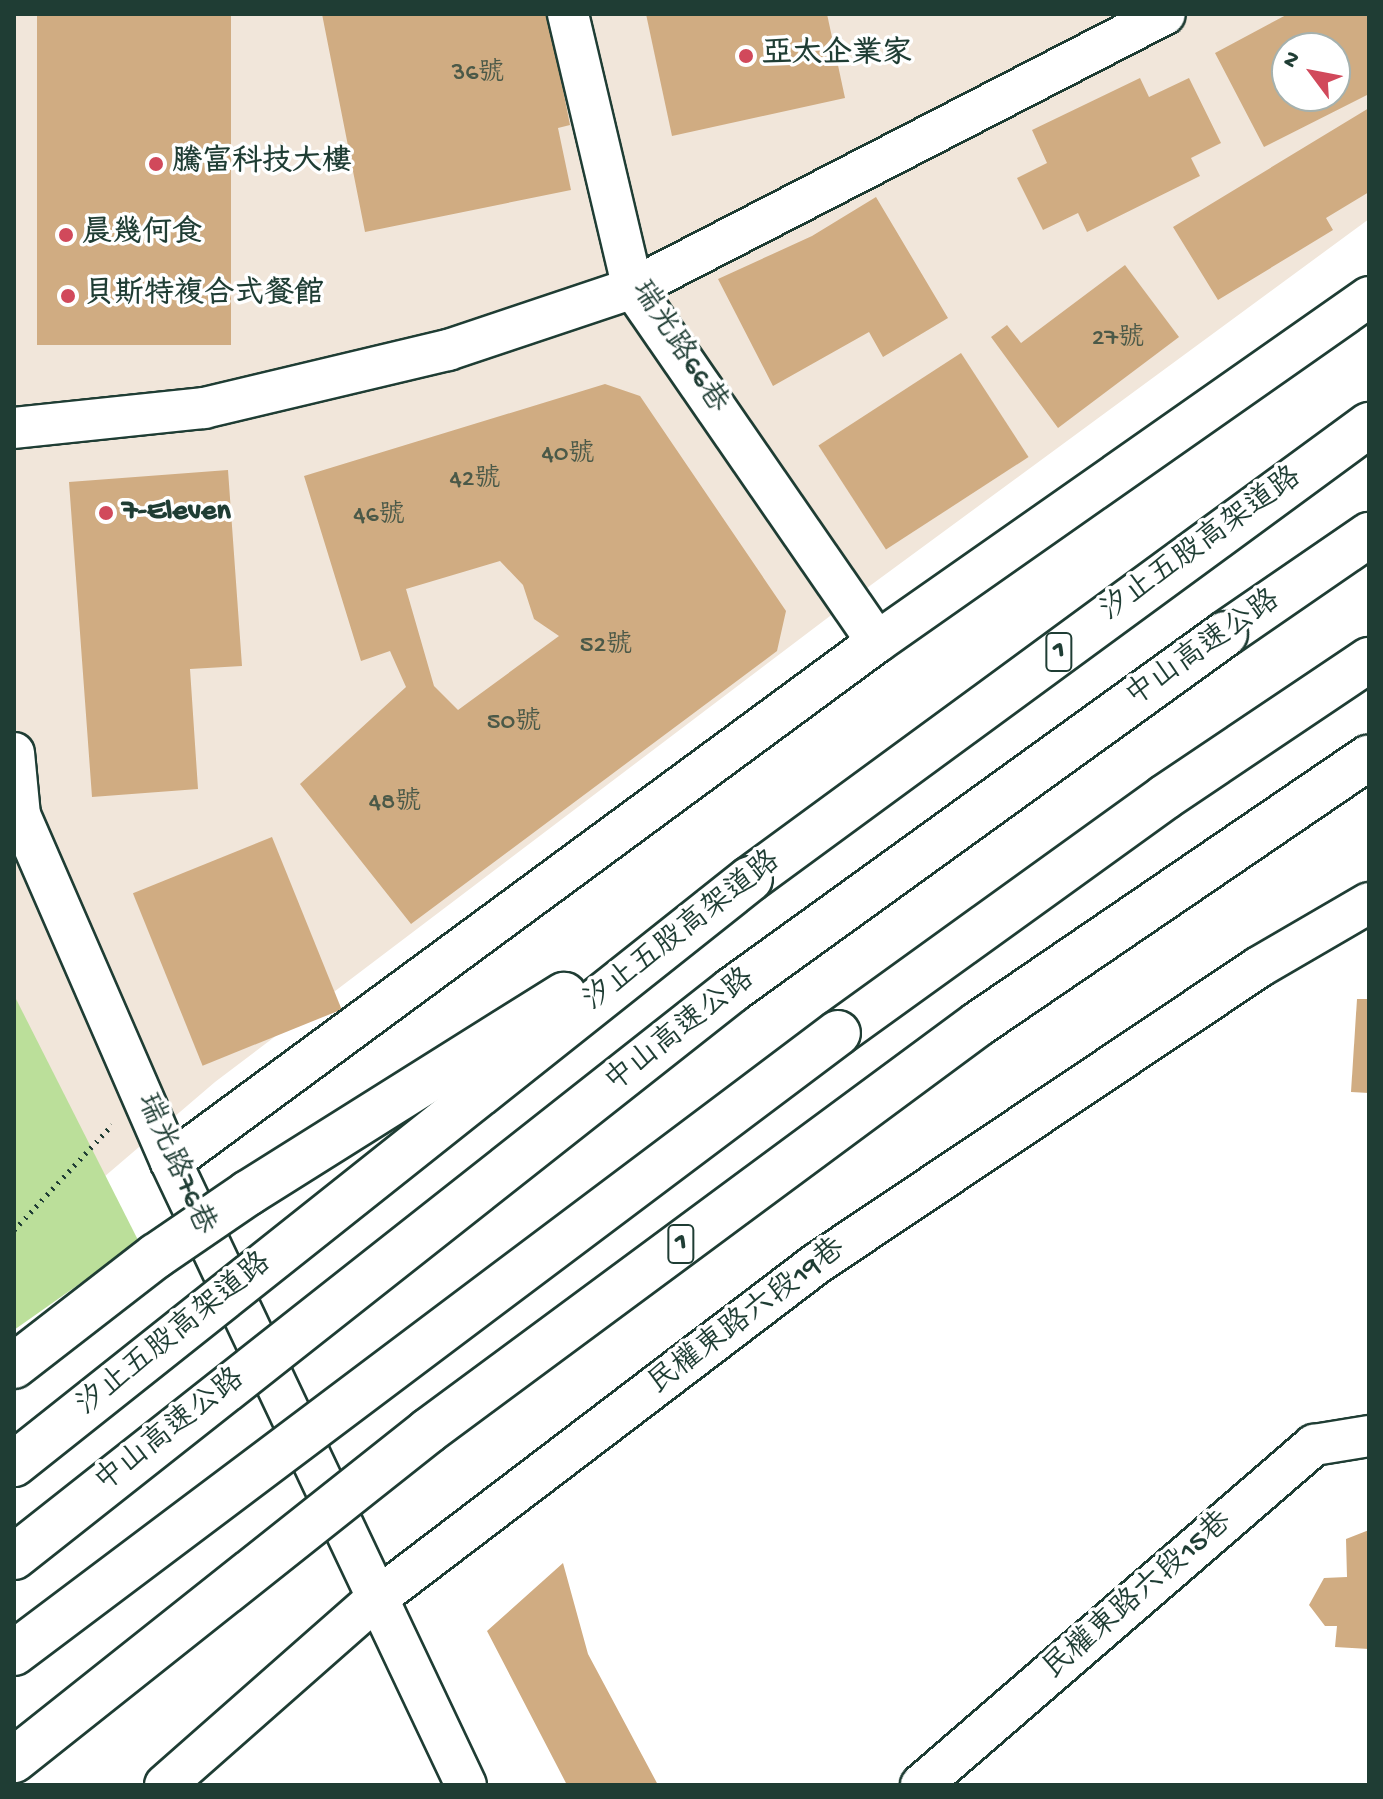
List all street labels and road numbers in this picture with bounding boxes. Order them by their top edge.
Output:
street label: 瑞光路66巷 [622,275,734,421]
street label: 汐止五股高架道路 [1094,461,1310,631]
street label: 中山高速公路 [1120,584,1288,716]
road number: 1 [1045,628,1073,676]
street label: 汐止五股高架道路 [577,845,789,1021]
street label: 中山高速公路 [599,962,763,1102]
street label: 瑞光路76巷 [127,1089,221,1241]
road number: 1 [667,1220,695,1268]
street label: 民權東路六段19巷 [642,1232,854,1404]
street label: 汐止五股高架道路 [70,1246,280,1426]
street label: 中山高速公路 [89,1362,253,1502]
street label: 民權東路六段15巷 [1037,1505,1241,1689]

